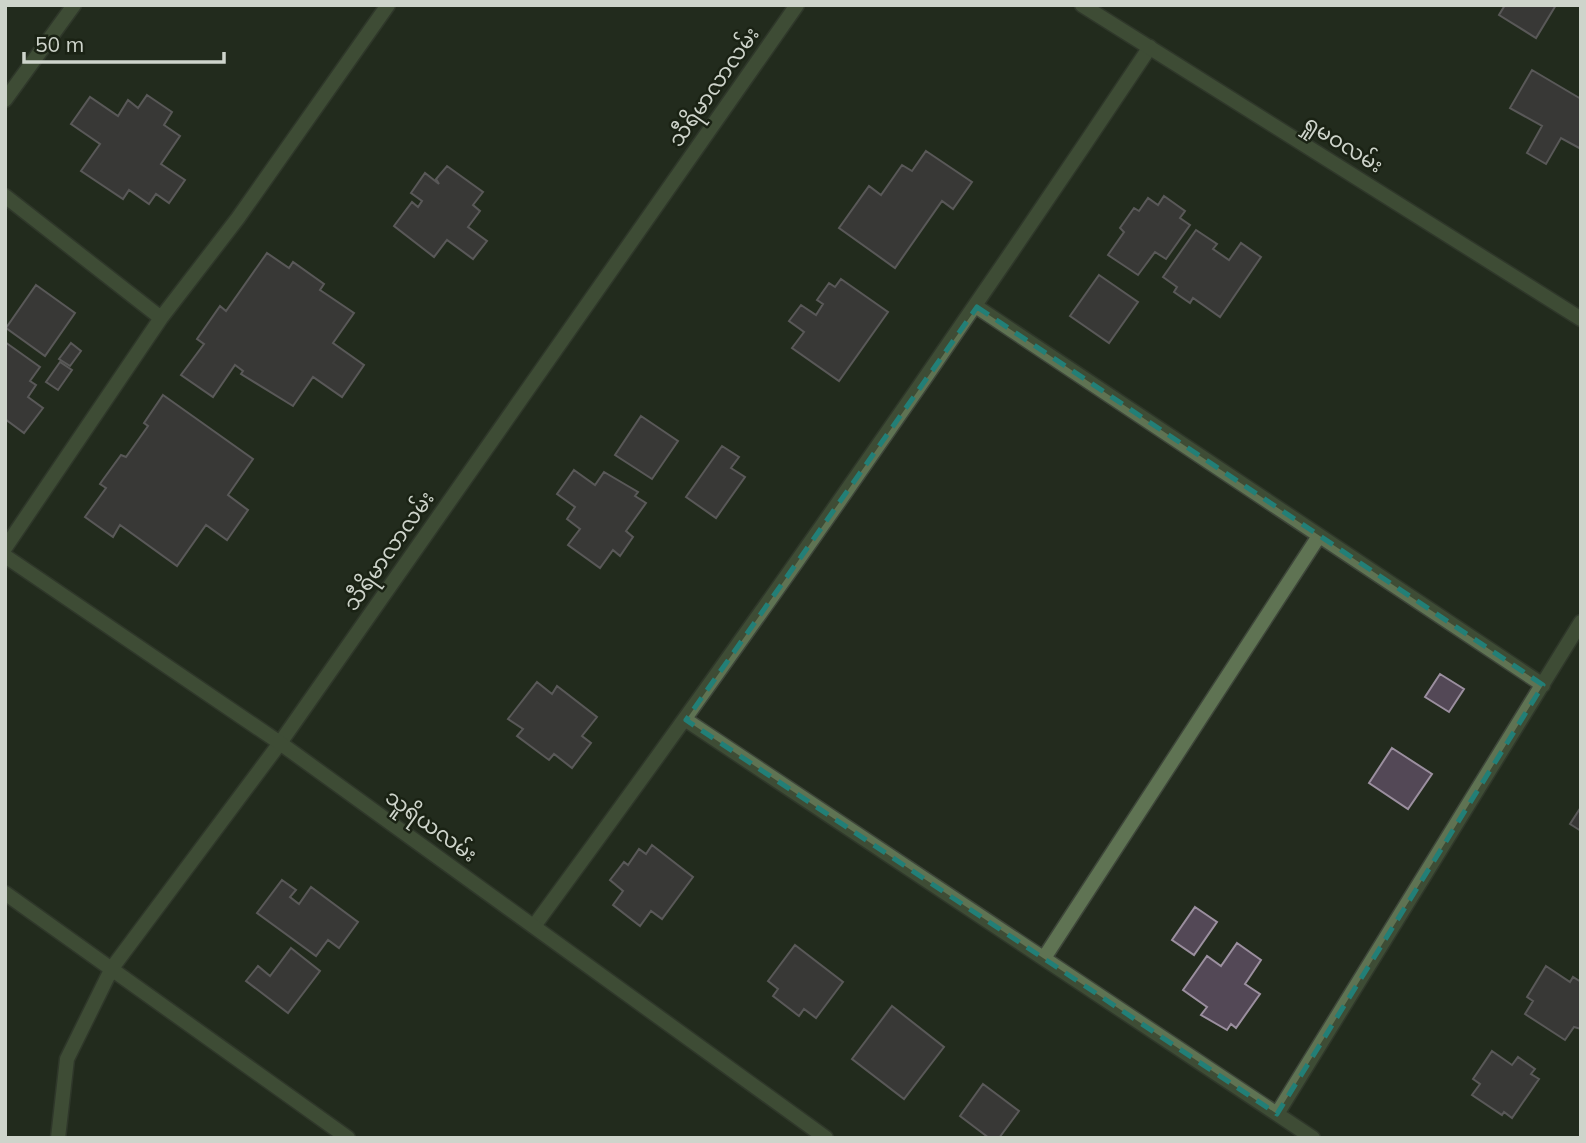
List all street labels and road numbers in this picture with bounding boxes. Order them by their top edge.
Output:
street label: သီရိမာလာလမ်း [661,20,768,154]
street label: ရှုမဝလမ်း [1296,107,1389,182]
street label: သီရိမာလာလမ်း [336,484,443,618]
street label: သူရိယလမ်း [378,782,484,871]

